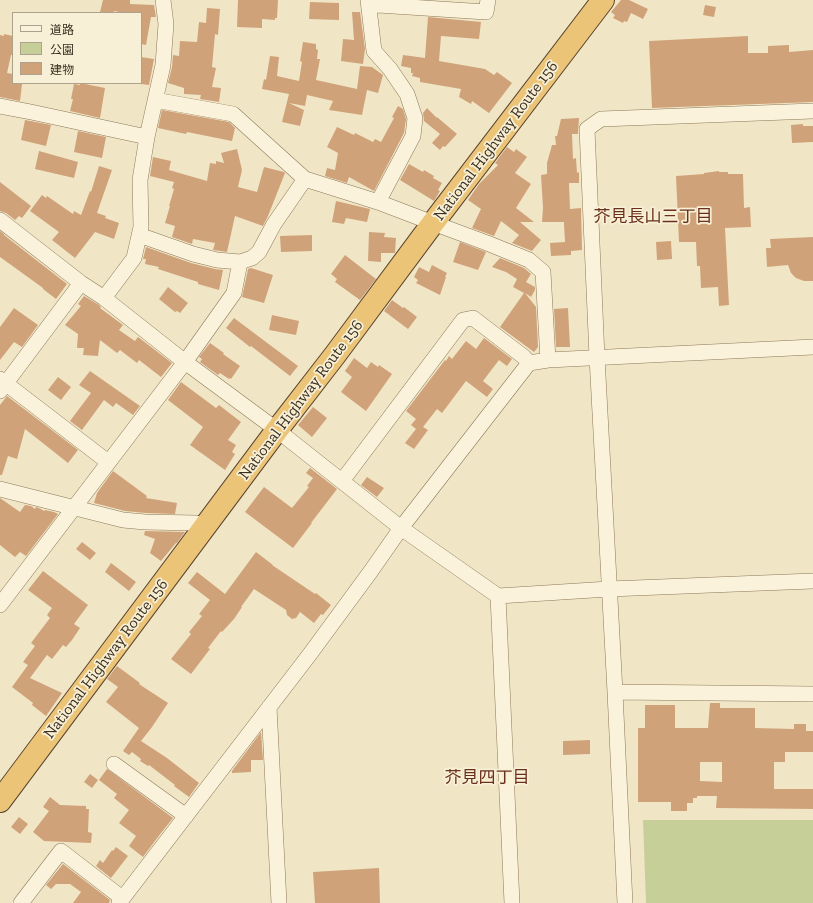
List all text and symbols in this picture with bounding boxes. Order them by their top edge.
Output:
legend [12,12,142,84]
text: 道路 [50,23,74,37]
text: 公園 [50,43,74,57]
street label: National Highway Route 156 [430,57,562,225]
text: 建物 [50,63,74,77]
district label: 芥見長山三丁目 [594,207,712,227]
street label: National Highway Route 156 [235,316,367,484]
street label: National Highway Route 156 [40,575,172,743]
district label: 芥見四丁目 [445,768,529,788]

